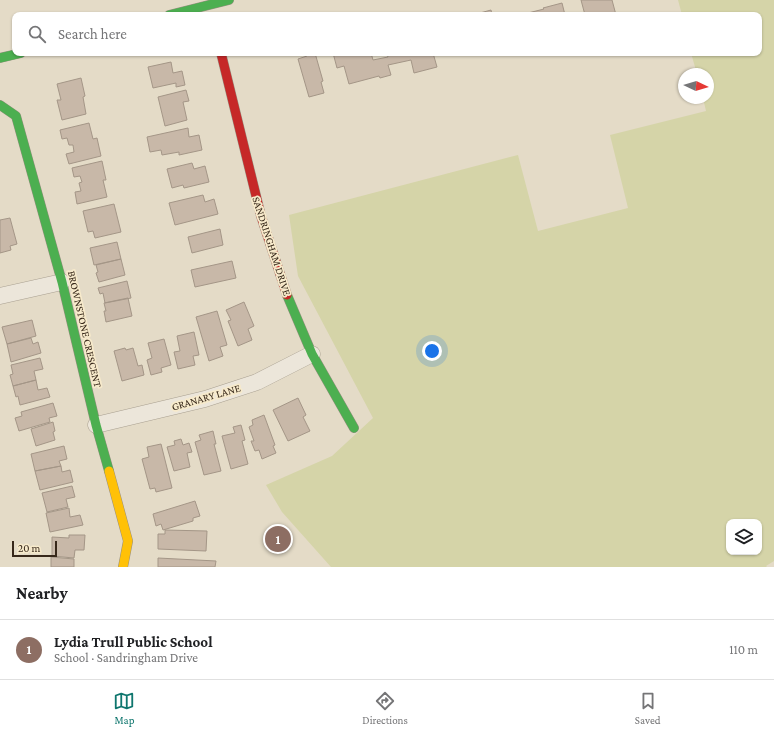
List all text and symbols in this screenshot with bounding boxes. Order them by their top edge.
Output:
search box [12,12,762,56]
icon: search [26,23,48,45]
text: Search here [58,26,127,42]
north arrow [678,68,714,104]
street label: SANDRINGHAM DRIVE [250,195,294,297]
street label: BROWNSTONE CRESCENT [66,269,104,389]
your location [422,341,442,361]
street label: GRANARY LANE [170,381,242,413]
map controls [726,519,762,555]
button: layers [726,519,762,555]
pin: 1 [265,524,291,554]
scale bar [12,539,57,558]
text: 20 m [18,542,40,554]
text: Nearby [16,584,68,603]
text: Lydia Trull Public School [54,634,213,650]
text: 1 [27,642,31,657]
text: 110 m [729,642,758,657]
text: School · Sandringham Drive [54,650,198,665]
tab: Map [113,690,135,726]
tab: Directions [362,690,408,726]
tab: Saved [635,690,661,726]

